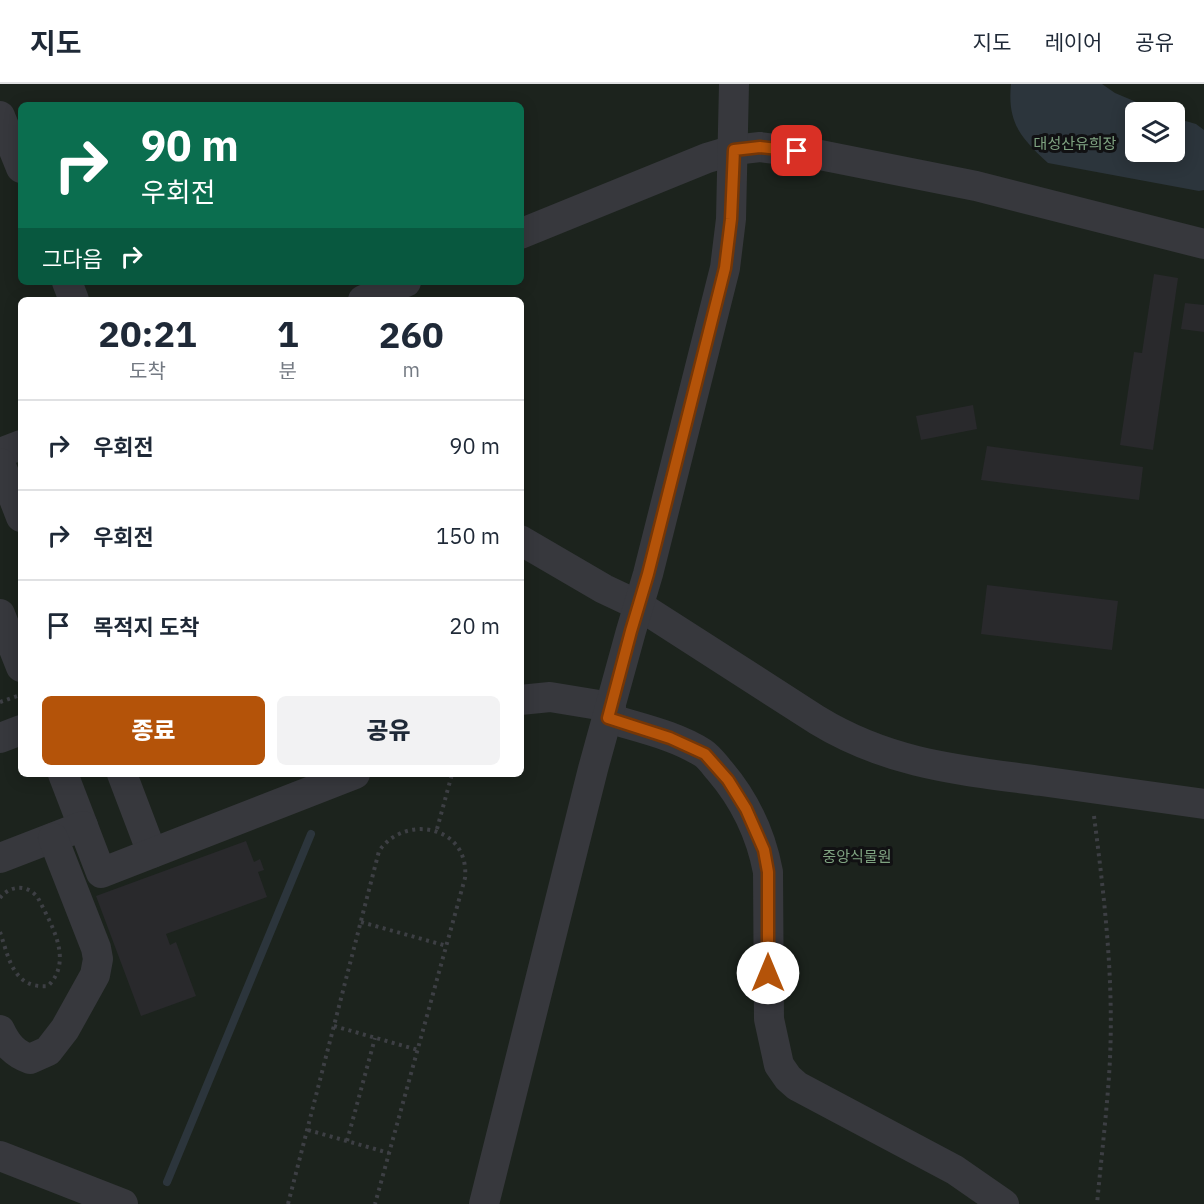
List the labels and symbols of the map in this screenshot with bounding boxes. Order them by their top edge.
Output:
pin [771,125,822,176]
park label: 대성산유희장 [1034,134,1117,153]
park label: 중앙식물원 [822,847,892,866]
position arrow [736,941,800,1005]

